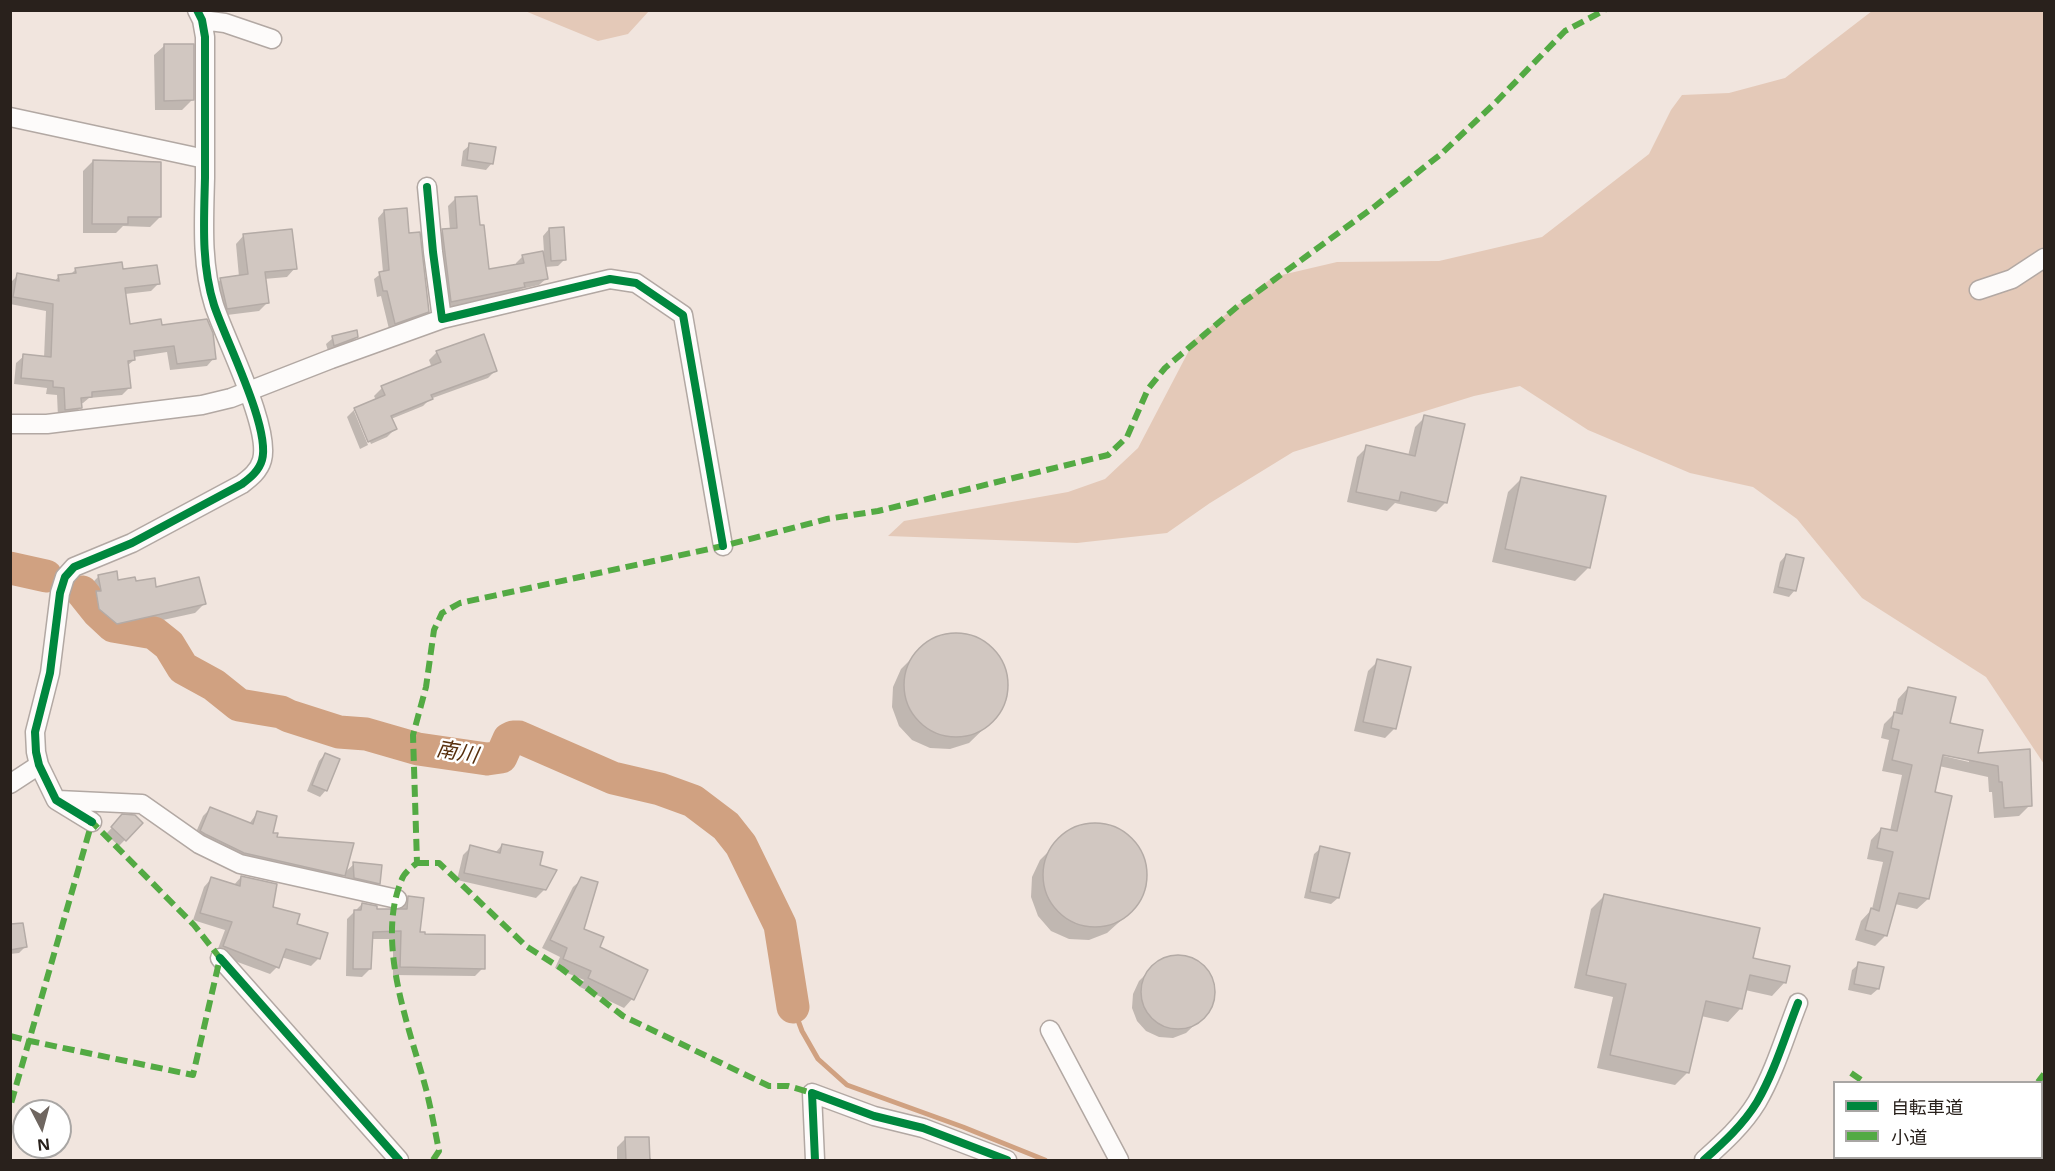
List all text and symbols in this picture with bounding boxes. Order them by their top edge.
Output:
water label: 南川 [434,737,480,769]
legend [1833,1081,2043,1159]
text: 自転車道 [1891,1095,1963,1119]
north arrow [12,1099,72,1159]
text: 小道 [1891,1125,1927,1149]
text: N [36,1133,51,1157]

